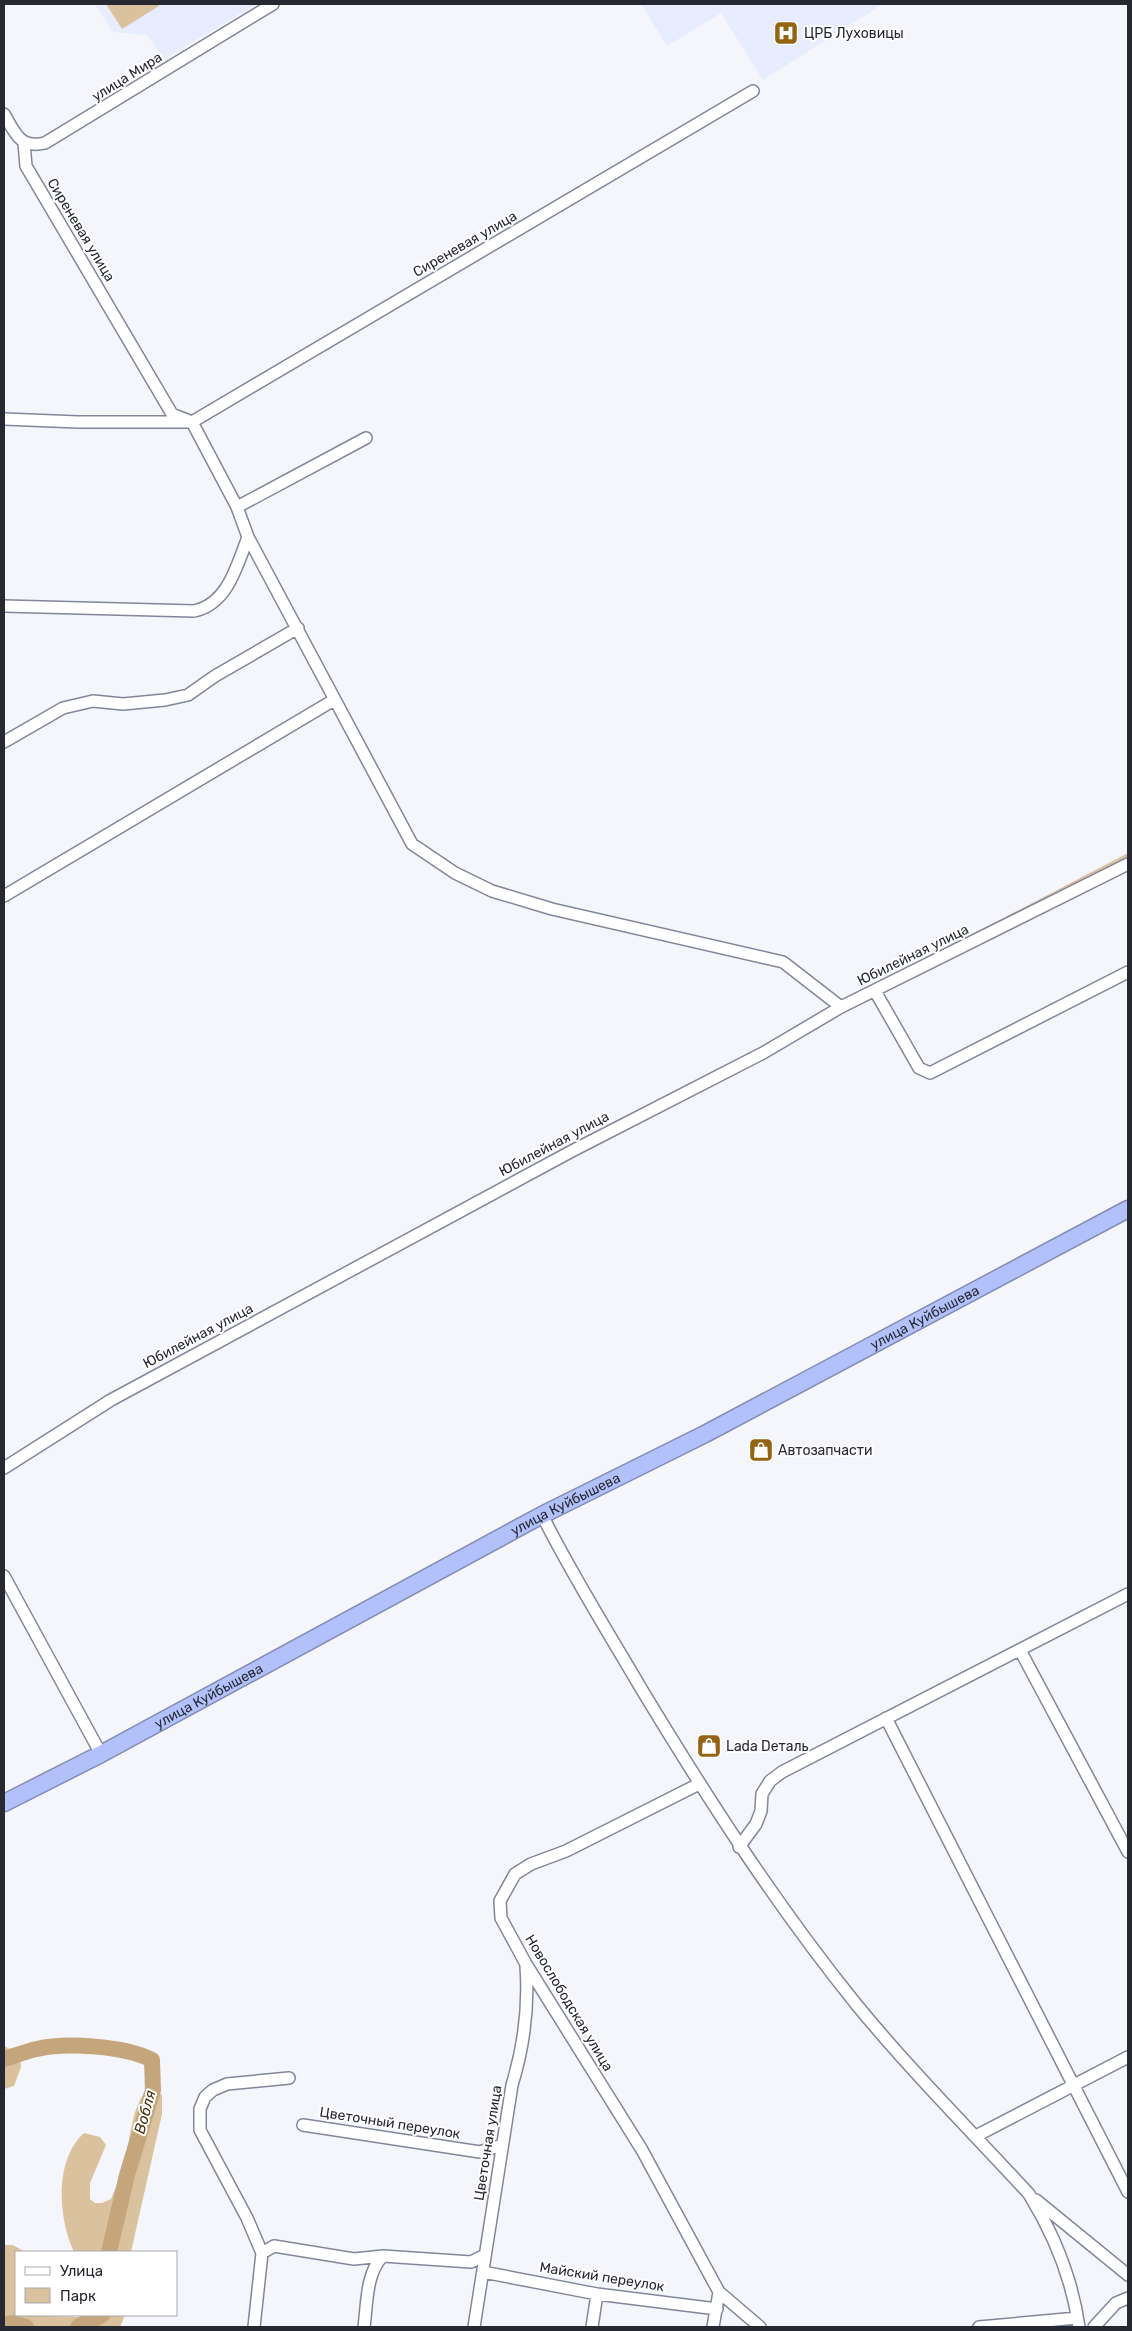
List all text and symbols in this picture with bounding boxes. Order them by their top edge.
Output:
hospital icon: ЦРБ Луховицы [773,20,799,46]
place label: ЦРБ Луховицы [804,25,904,42]
street label: улица Мира [89,49,165,105]
street label: Сиреневая улица [44,175,118,285]
street label: Сиреневая улица [410,207,520,281]
street label: Юбилейная улица [854,921,972,989]
street label: Юбилейная улица [496,1108,612,1180]
street label: улица Куйбышева [867,1281,982,1353]
street label: Юбилейная улица [140,1300,256,1372]
shop icon: Автозапчасти [748,1437,774,1463]
place label: Автозапчасти [778,1442,872,1459]
street label: улица Куйбышева [507,1469,623,1539]
street label: улица Куйбышева [151,1659,266,1732]
shop icon: Lada Dеталь [696,1733,722,1759]
place label: Lada Dеталь [726,1738,809,1755]
street label: Новослободская улица [521,1931,617,2075]
street label: Цветочная улица [470,2084,506,2202]
water label: Вобля [131,2088,159,2136]
street label: Цветочный переулок [318,2103,462,2143]
legend [15,2251,178,2316]
street label: Майский переулок [538,2259,666,2295]
text: Улица [60,2262,103,2280]
text: Парк [60,2287,96,2305]

